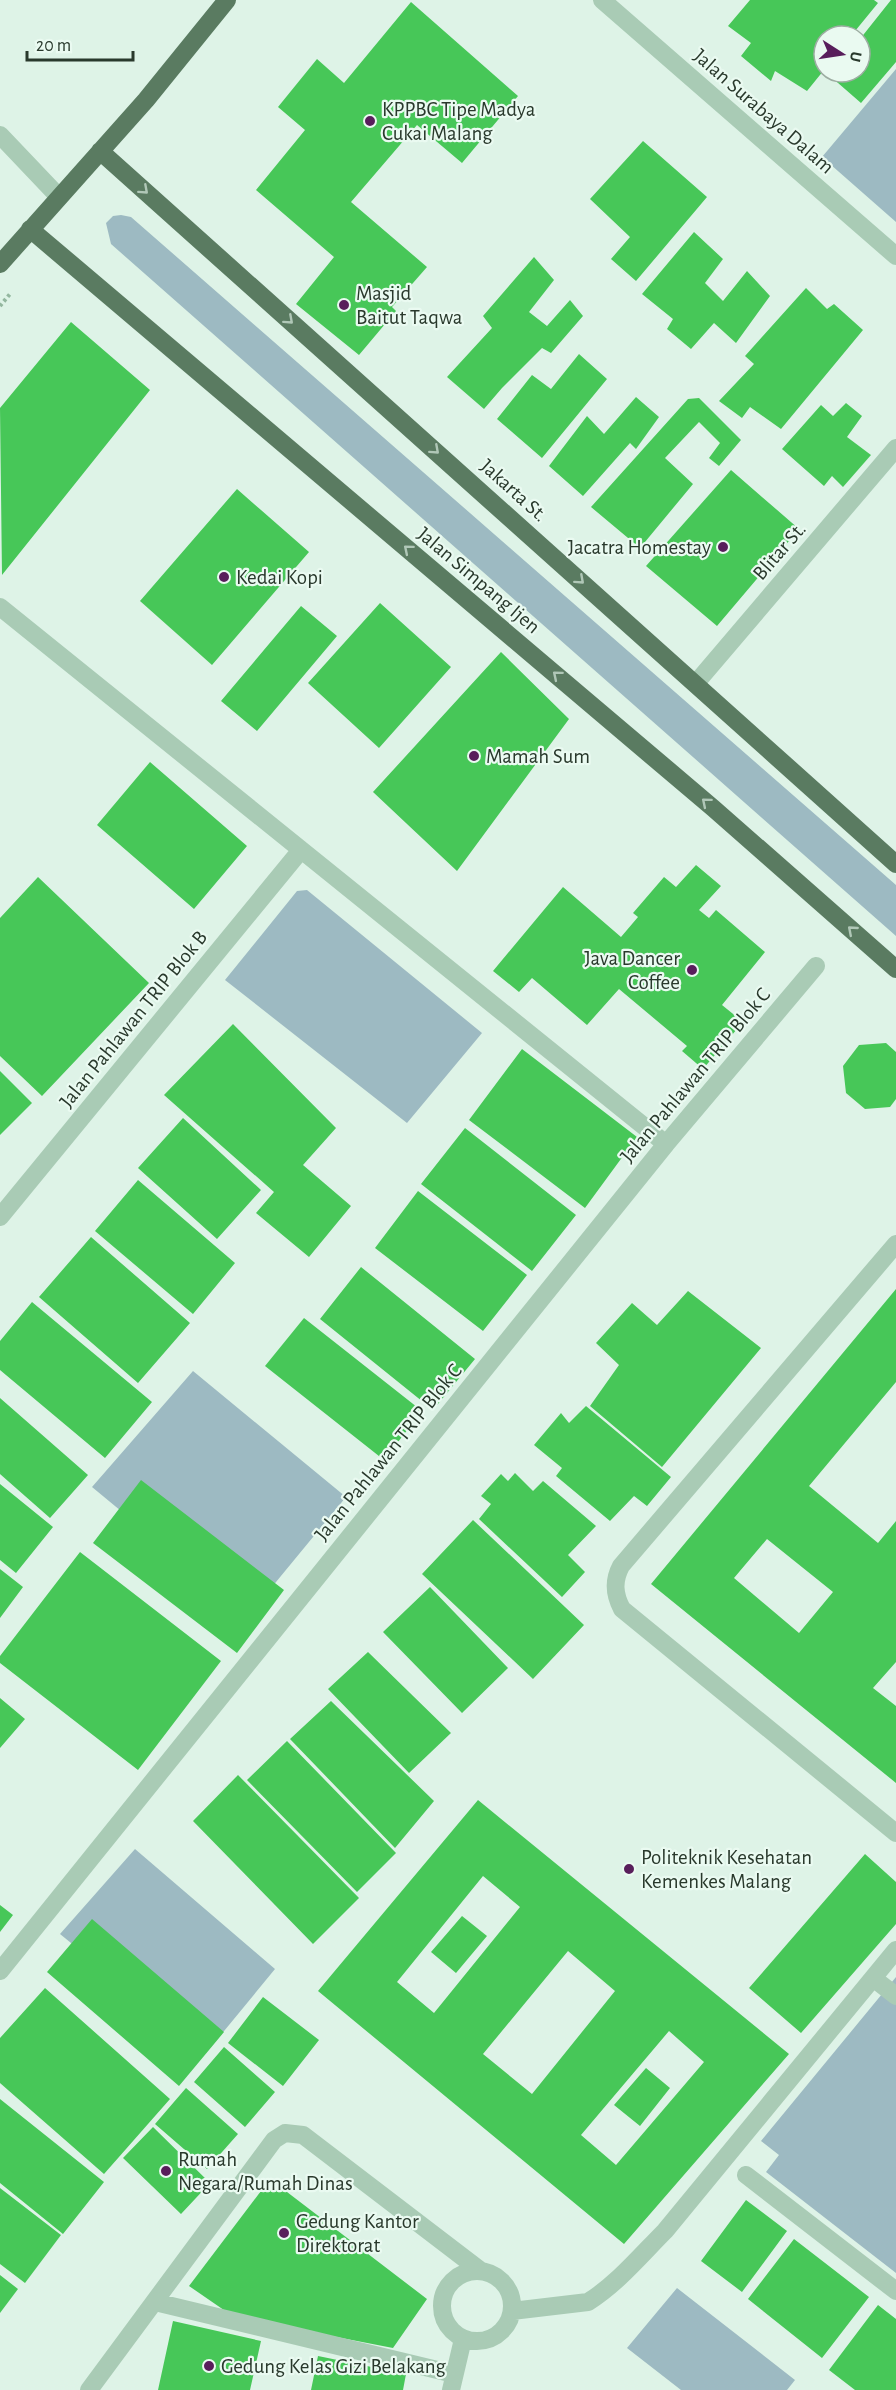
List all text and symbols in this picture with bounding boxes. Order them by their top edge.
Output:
scale bar [27,24,134,62]
north arrow [812,24,872,84]
text: 20 m [36,37,71,55]
street label: Jalan Surabaya Dalam [690,45,838,178]
text: U [847,50,865,64]
place label: KPPBC Tipe Madya Cukai Malang [382,99,536,144]
marker: KPPBC Tipe Madya Cukai Malang [363,114,377,128]
one-way arrow [137,183,148,194]
place label: Masjid Baitut Taqwa [356,283,463,328]
marker: Masjid Baitut Taqwa [337,298,351,312]
one-way arrow [283,313,293,324]
one-way arrow [428,443,439,454]
street label: Jakarta St. [476,455,551,526]
street label: Blitar St. [749,518,810,584]
street label: Jalan Simpang Ijen [413,523,544,638]
place label: Jacatra Homestay [568,537,711,558]
marker: Jacatra Homestay [716,540,730,554]
one-way arrow [404,545,415,556]
place label: Kedai Kopi [236,567,323,588]
marker: Kedai Kopi [217,570,231,584]
one-way arrow [573,573,584,584]
one-way arrow [553,672,564,683]
place label: Mamah Sum [486,746,590,767]
marker: Mamah Sum [467,749,481,763]
one-way arrow [702,798,713,809]
street label: Jalan Pahlawan TRIP Blok B [56,927,211,1112]
one-way arrow [848,927,859,938]
place label: Java Dancer Coffee [584,948,680,993]
marker: Java Dancer Coffee [685,963,699,977]
street label: Jalan Pahlawan TRIP Blok C [616,984,774,1167]
street label: Jalan Pahlawan TRIP Blok C [311,1360,466,1545]
place label: Politeknik Kesehatan Kemenkes Malang [641,1847,812,1892]
marker: Politeknik Kesehatan Kemenkes Malang [622,1862,636,1876]
place label: Rumah Negara/Rumah Dinas [178,2149,353,2194]
marker: Rumah Negara/Rumah Dinas [159,2164,173,2178]
place label: Gedung Kantor Direktorat [296,2211,419,2256]
marker: Gedung Kantor Direktorat [277,2226,291,2240]
place label: Gedung Kelas Gizi Belakang [221,2356,447,2377]
marker: Gedung Kelas Gizi Belakang [202,2359,216,2373]

